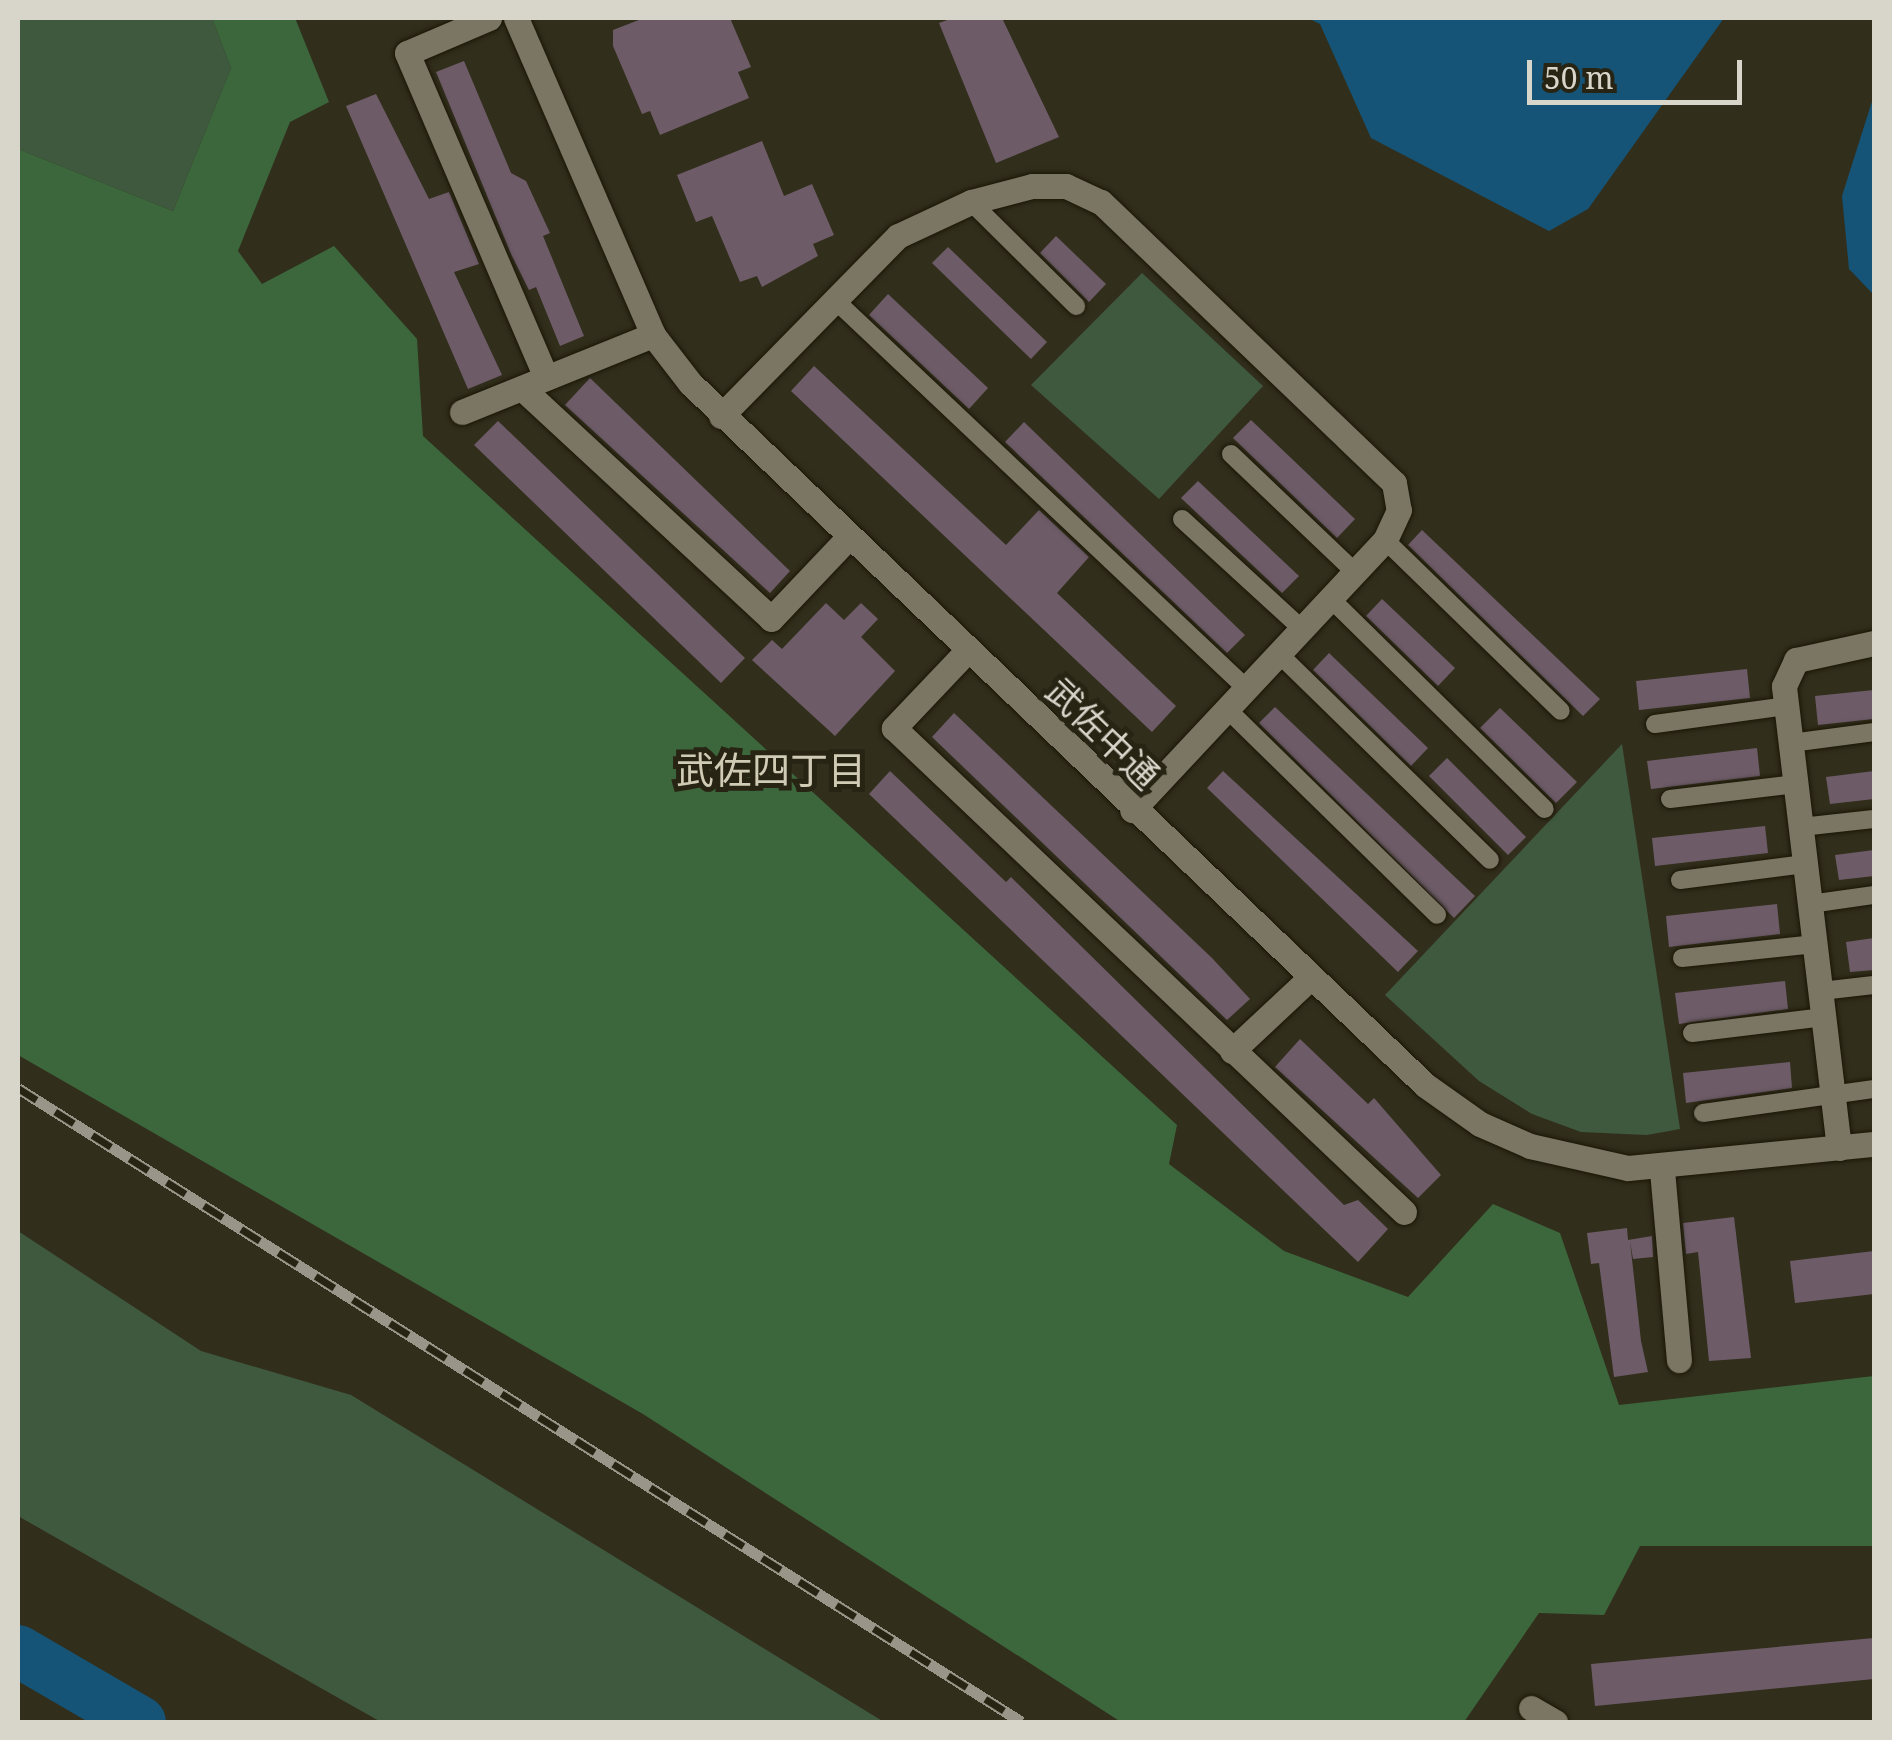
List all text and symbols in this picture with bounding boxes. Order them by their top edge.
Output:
scale bar [1532,40,1747,102]
text: 50 m [1544,57,1614,98]
street label: 武佐中通 [1038,669,1168,797]
district label: 武佐四丁目 [676,747,866,793]

